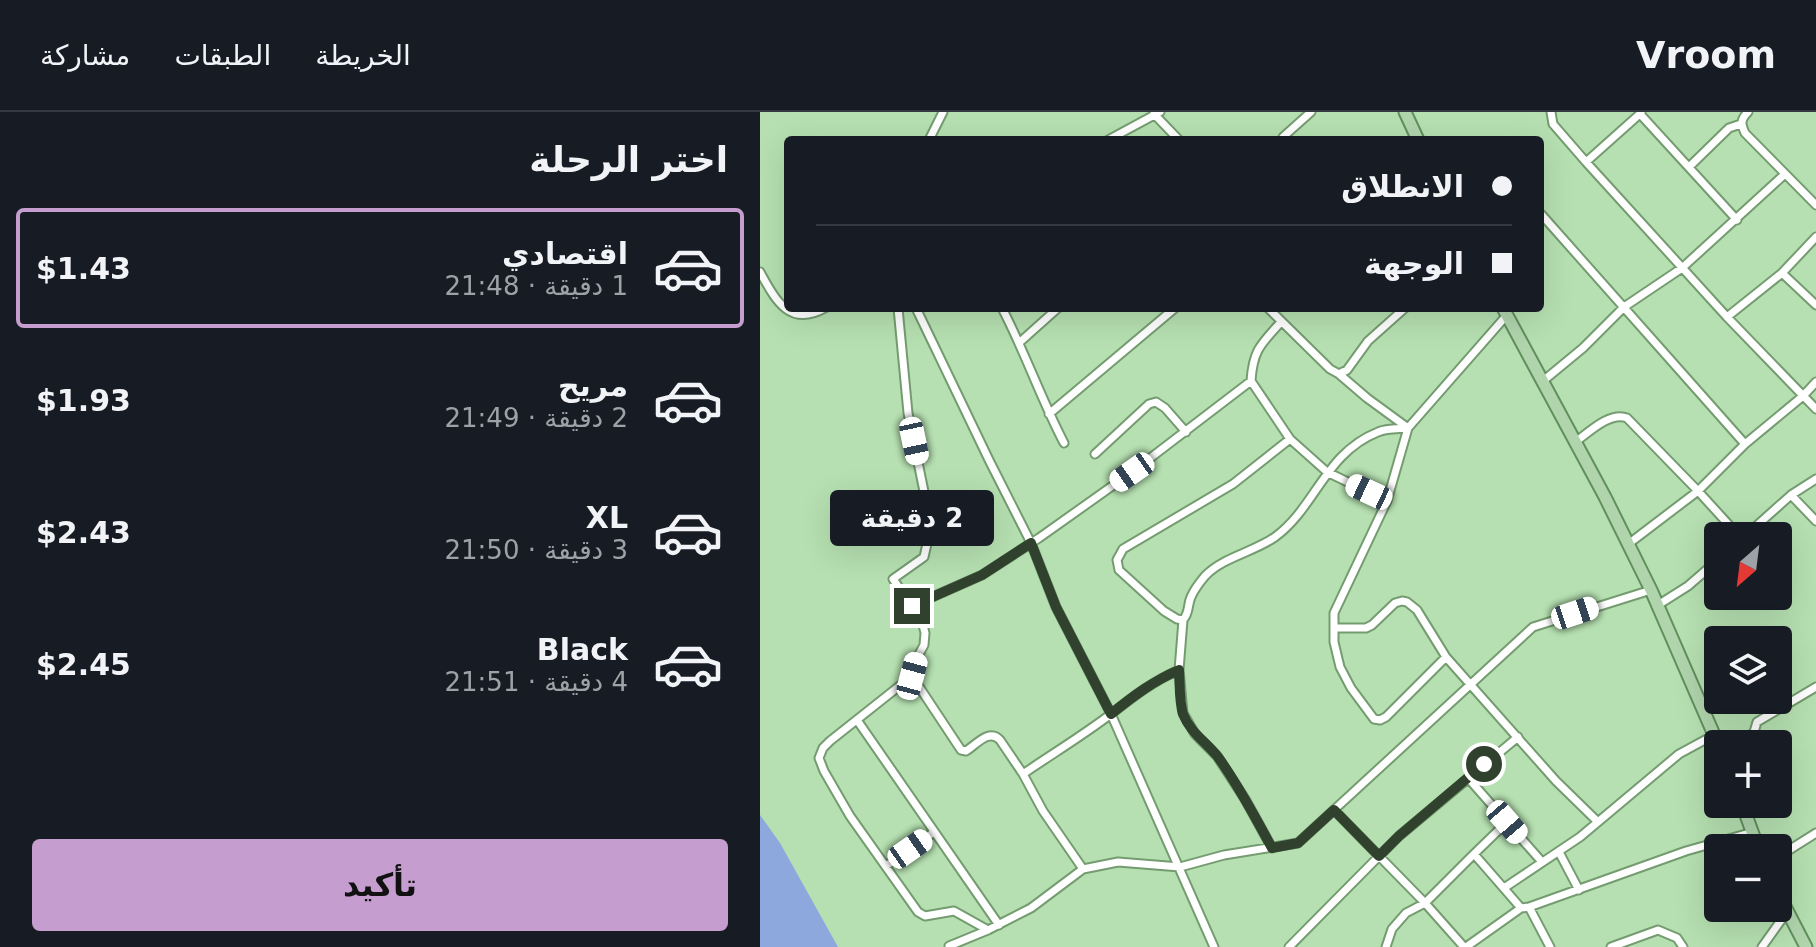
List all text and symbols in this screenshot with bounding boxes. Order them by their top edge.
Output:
text: Vroom [1636,33,1776,77]
text: مشاركة [40,39,130,72]
text: الطبقات [174,39,271,72]
text: الخريطة [315,39,411,72]
text: اختر الرحلة [529,139,728,180]
text: الانطلاق [1341,169,1464,204]
icon: car [652,232,724,304]
text: اقتصادي [502,236,628,271]
text: الوجهة [1364,246,1464,281]
text: $1.43 [36,251,131,286]
text: 1 دقيقة · 21:48 [445,271,628,301]
icon: car [652,364,724,436]
text: مريح [558,368,628,403]
text: $1.93 [36,383,131,418]
text: 2 دقيقة · 21:49 [445,403,628,433]
car [897,415,931,467]
car [1105,448,1159,496]
car [1342,471,1396,513]
callout: 2 دقيقة [830,490,994,546]
icon: car [652,496,724,568]
text: XL [586,500,628,535]
text: 2 دقيقة [861,503,963,533]
text: $2.43 [36,515,131,550]
north arrow [1704,522,1792,610]
map controls [1704,522,1792,922]
text: 3 دقيقة · 21:50 [445,535,628,565]
route end [894,588,930,624]
car [1548,594,1602,632]
button: layers [1704,626,1792,714]
icon: car [652,628,724,700]
text: Black [537,632,628,667]
text: $2.45 [36,647,131,682]
car [894,650,930,702]
text: 4 دقيقة · 21:51 [445,667,628,697]
button: + [1704,730,1792,818]
route start [1466,746,1502,782]
car [1482,796,1532,848]
car [883,825,937,873]
button: − [1704,834,1792,922]
button: تأكيد [32,839,728,931]

